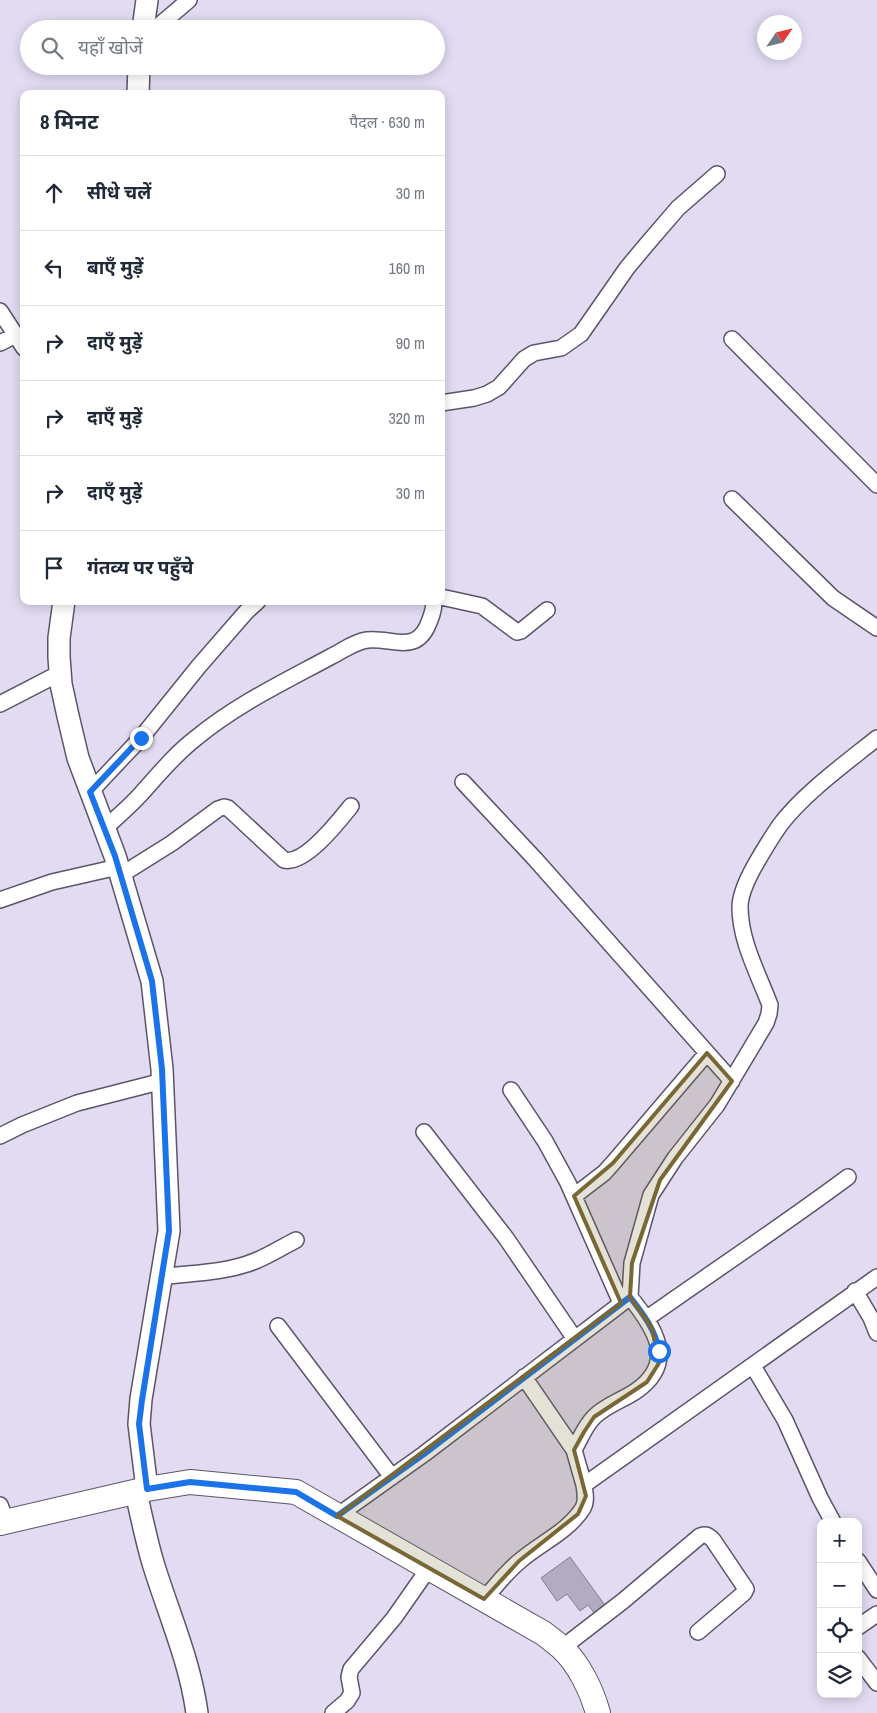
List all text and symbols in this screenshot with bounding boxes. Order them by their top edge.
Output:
north arrow [757,15,802,60]
search box [20,20,445,75]
icon: search [38,34,66,62]
text: यहाँ खोजें [78,34,143,60]
text: 8 मिनट [40,107,98,136]
text: पैदल · 630 m [349,111,425,133]
icon: ahead [40,179,68,207]
text: सीधे चलें [87,179,151,205]
text: 30 m [396,182,425,204]
icon: left [40,254,68,282]
text: बाएँ मुड़ें [87,254,143,280]
text: 160 m [389,257,425,279]
icon: right [40,329,68,357]
text: दाएँ मुड़ें [87,329,142,355]
text: 90 m [396,332,425,354]
icon: right [40,404,68,432]
text: दाएँ मुड़ें [87,404,142,430]
text: 320 m [389,407,425,429]
icon: right [40,479,68,507]
text: दाएँ मुड़ें [87,479,142,505]
text: 30 m [396,482,425,504]
icon: arrive [40,554,68,582]
text: गंतव्य पर पहुँचे [87,554,193,580]
route end [130,727,153,750]
route start [648,1340,671,1363]
map controls [817,1518,862,1698]
button: + [817,1518,862,1563]
button: − [817,1563,862,1608]
button: locate [817,1608,862,1653]
button: layers [817,1653,862,1698]

